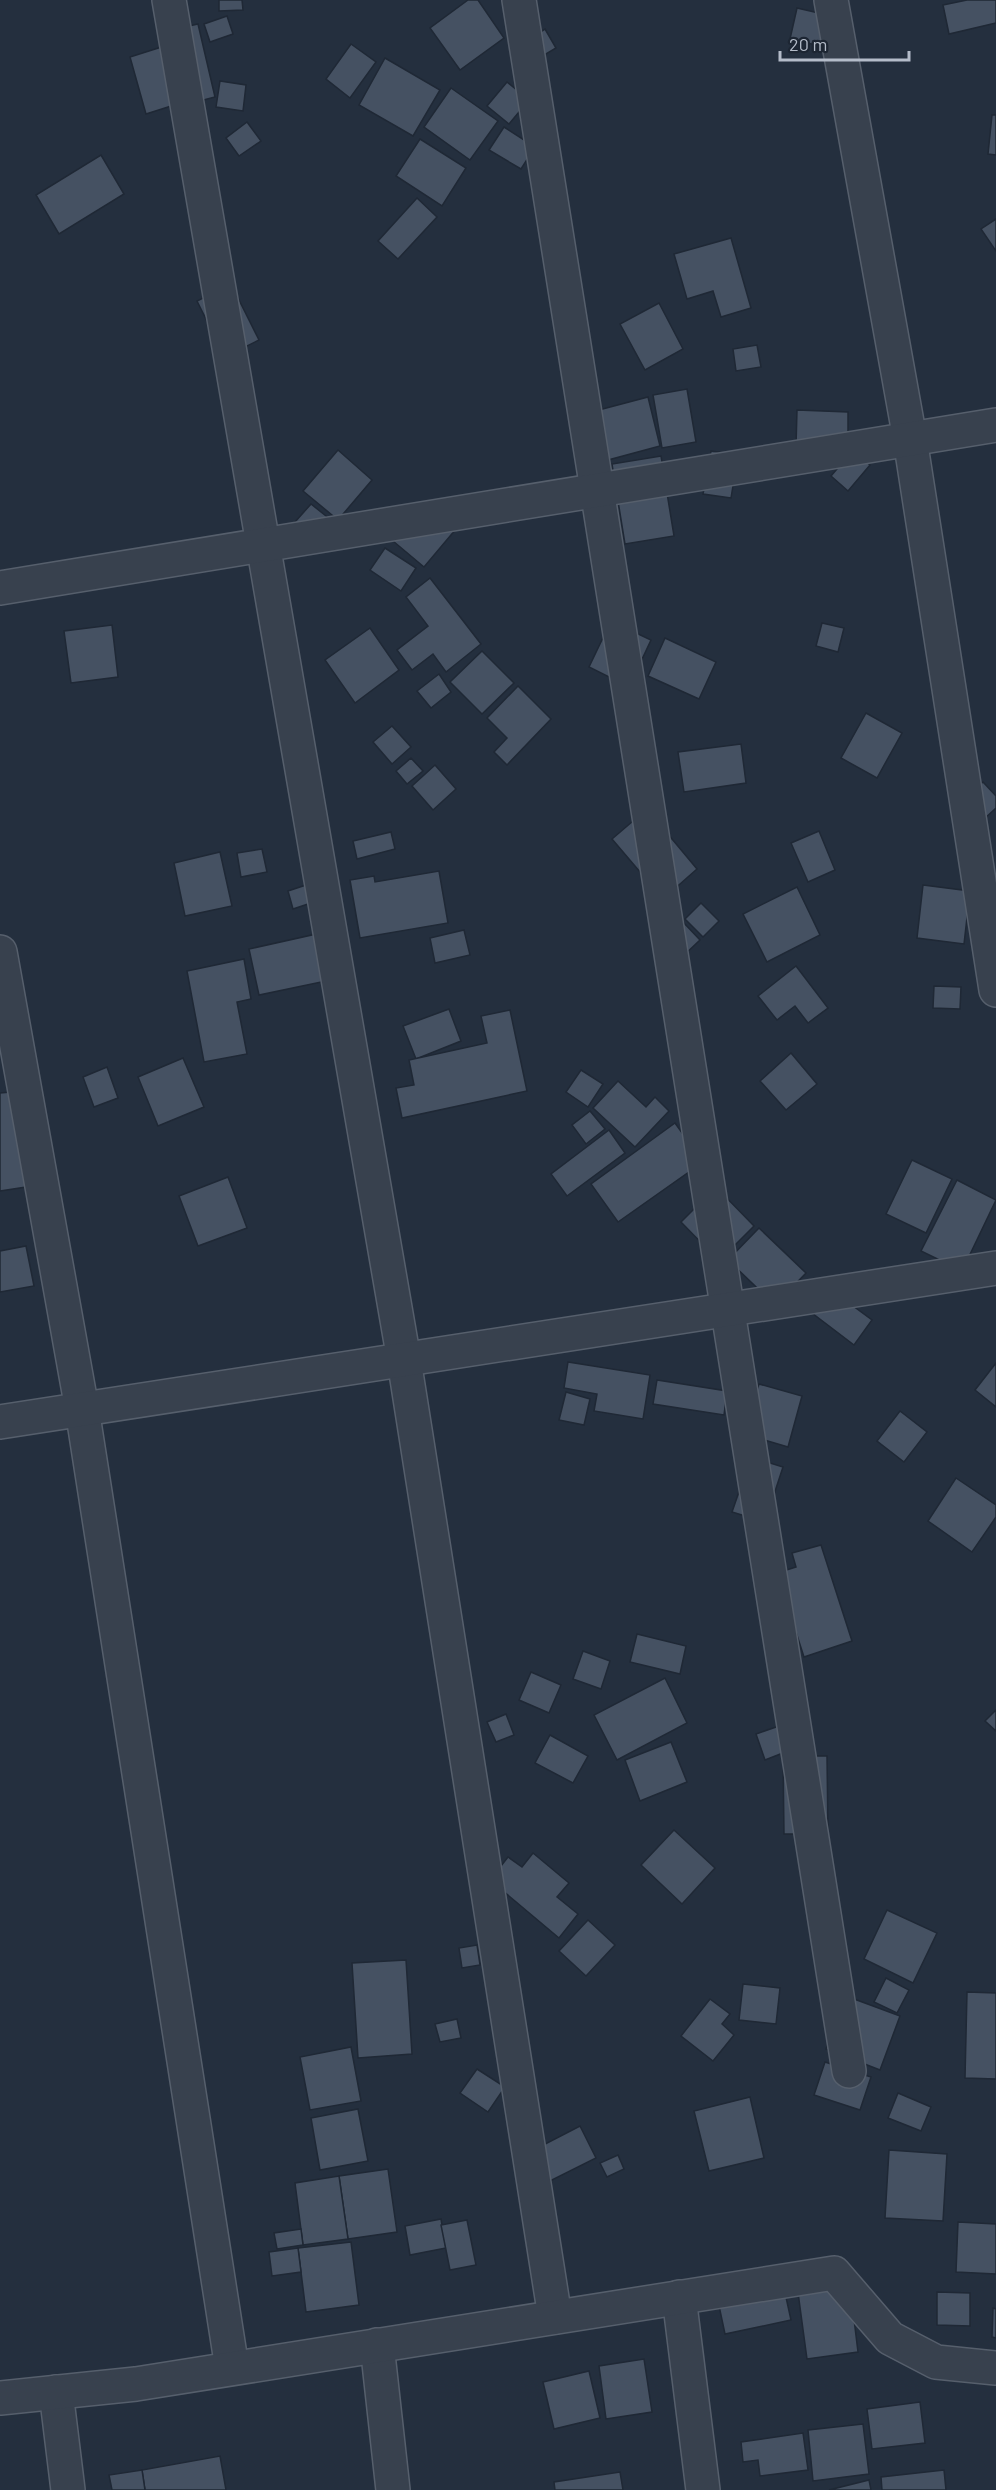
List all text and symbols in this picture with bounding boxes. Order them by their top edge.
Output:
scale bar [780,24,909,62]
text: 20 m [789,33,827,55]

